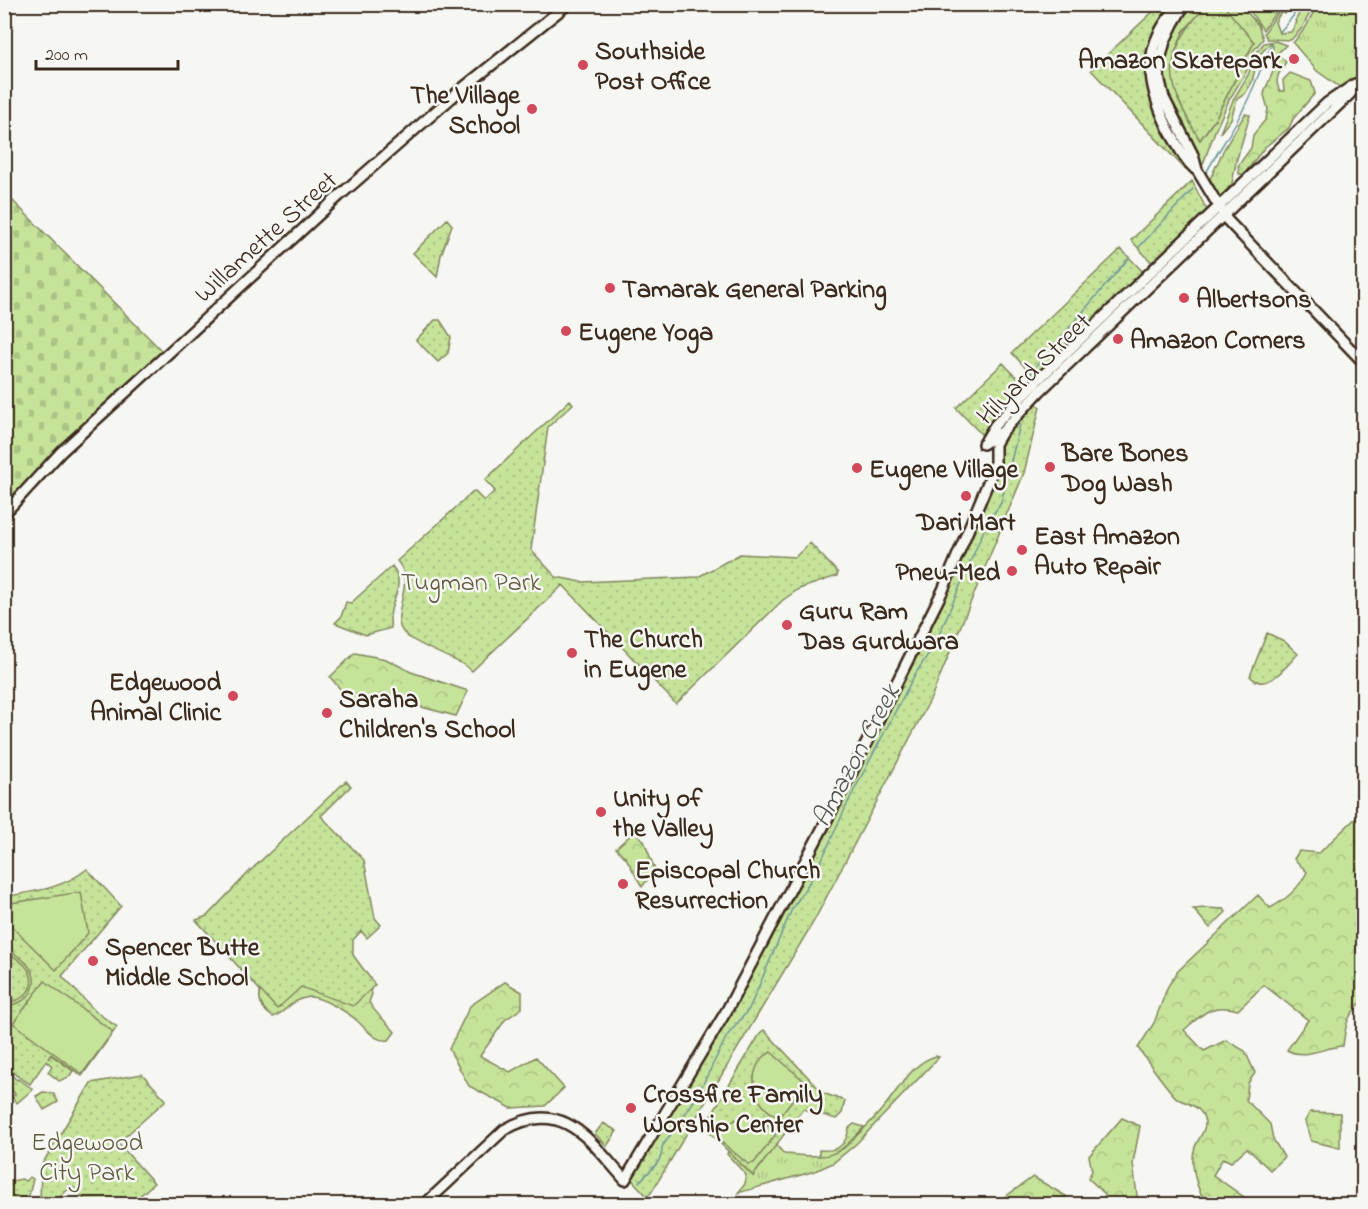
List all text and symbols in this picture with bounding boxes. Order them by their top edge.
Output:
scale bar [36,33,178,71]
place label: Southside Post Office [595,34,712,102]
text: 200 m [45,43,88,69]
place label: Amazon Skatepark [1078,43,1283,81]
marker: Amazon Skatepark [1287,52,1301,66]
marker: Southside Post Office [576,58,590,72]
place label: The Village School [410,78,521,146]
marker: The Village School [525,102,539,116]
street label: Willamette Street [187,163,347,313]
place label: Tamarak General Parking [622,272,887,311]
marker: Tamarak General Parking [603,281,617,295]
place label: Albertsons [1196,282,1311,320]
marker: Albertsons [1177,291,1191,305]
street label: Hilyard Street [969,305,1101,435]
place label: Eugene Yoga [578,315,713,354]
place label: Amazon Corners [1130,323,1306,361]
marker: Eugene Yoga [559,324,573,338]
marker: Amazon Corners [1111,332,1125,346]
place label: Bare Bones Dog Wash [1061,436,1188,505]
place label: Eugene Village [869,452,1020,491]
marker: Bare Bones Dog Wash [1043,460,1057,474]
marker: Eugene Village [850,461,864,475]
marker: Dari Mart [959,489,973,503]
place label: Dari Mart [916,505,1016,543]
place label: East Amazon Auto Repair [1034,519,1180,587]
marker: East Amazon Auto Repair [1015,543,1029,557]
place label: Pneu-Med [895,555,1000,593]
marker: Pneu-Med [1005,564,1019,578]
park label: Tugman Park [401,565,542,603]
place label: Guru Ram Das Gurdwara [798,594,959,662]
marker: Guru Ram Das Gurdwara [780,618,794,632]
place label: The Church in Eugene [584,622,703,691]
marker: The Church in Eugene [565,646,579,660]
place label: Edgewood Animal Clinic [90,665,222,733]
water label: Amazon Creek [803,677,912,835]
place label: Saraha Children's School [339,682,515,750]
marker: Edgewood Animal Clinic [226,689,240,703]
marker: Saraha Children's School [320,706,334,720]
place label: Unity of the Valley [612,781,713,849]
marker: Unity of the Valley [594,805,608,819]
place label: Episcopal Church Resurrection [635,853,820,921]
marker: Episcopal Church Resurrection [616,877,630,891]
place label: Spencer Butte Middle School [105,930,261,998]
marker: Spencer Butte Middle School [86,954,100,968]
place label: Crossfire Family Worship Center [643,1077,823,1145]
marker: Crossfire Family Worship Center [624,1101,638,1115]
park label: Edgewood City Park [31,1125,143,1193]

